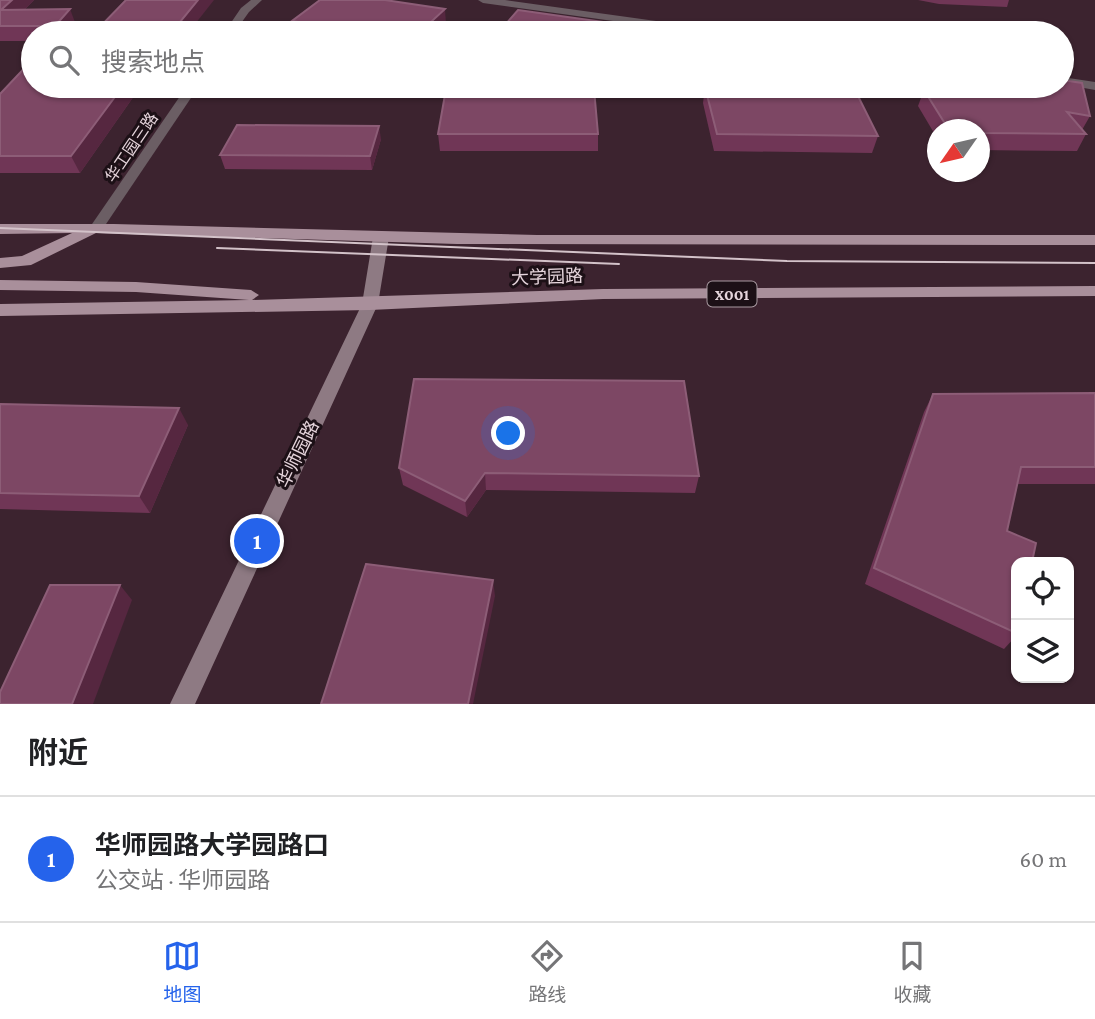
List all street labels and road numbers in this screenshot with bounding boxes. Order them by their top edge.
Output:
street label: 华工园三路 [102,109,161,185]
street label: 大学园路 [511,266,583,288]
road number: X001 [708,282,756,306]
street label: 华师园路 [273,417,323,491]

